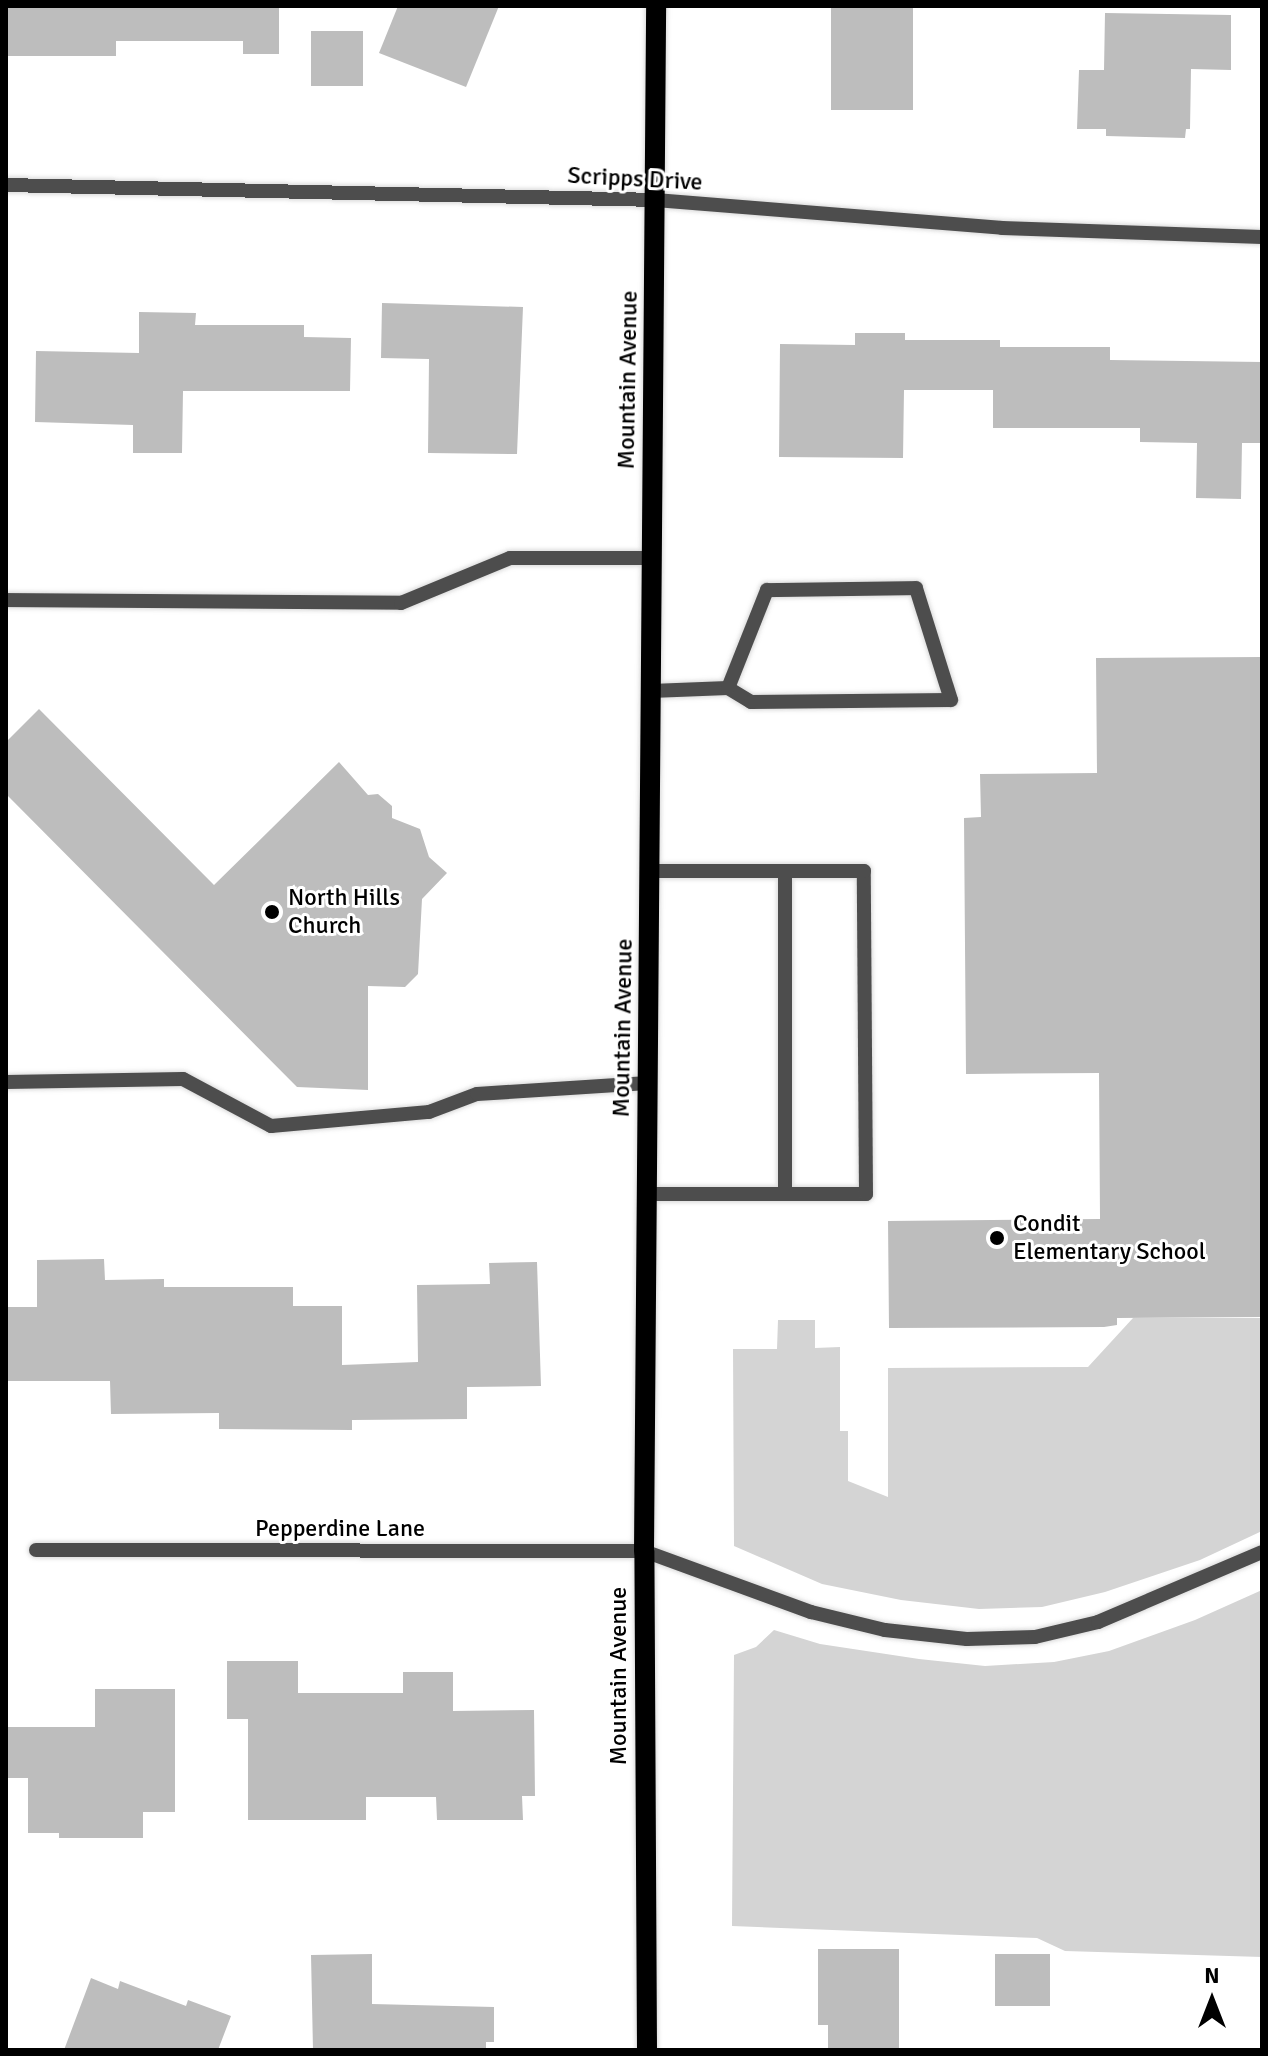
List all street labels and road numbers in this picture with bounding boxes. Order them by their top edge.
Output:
street label: Scripps Drive [567,161,703,197]
street label: Mountain Avenue [612,290,644,470]
street label: Mountain Avenue [607,938,639,1118]
street label: Pepperdine Lane [255,1515,425,1543]
street label: Mountain Avenue [605,1587,633,1765]

